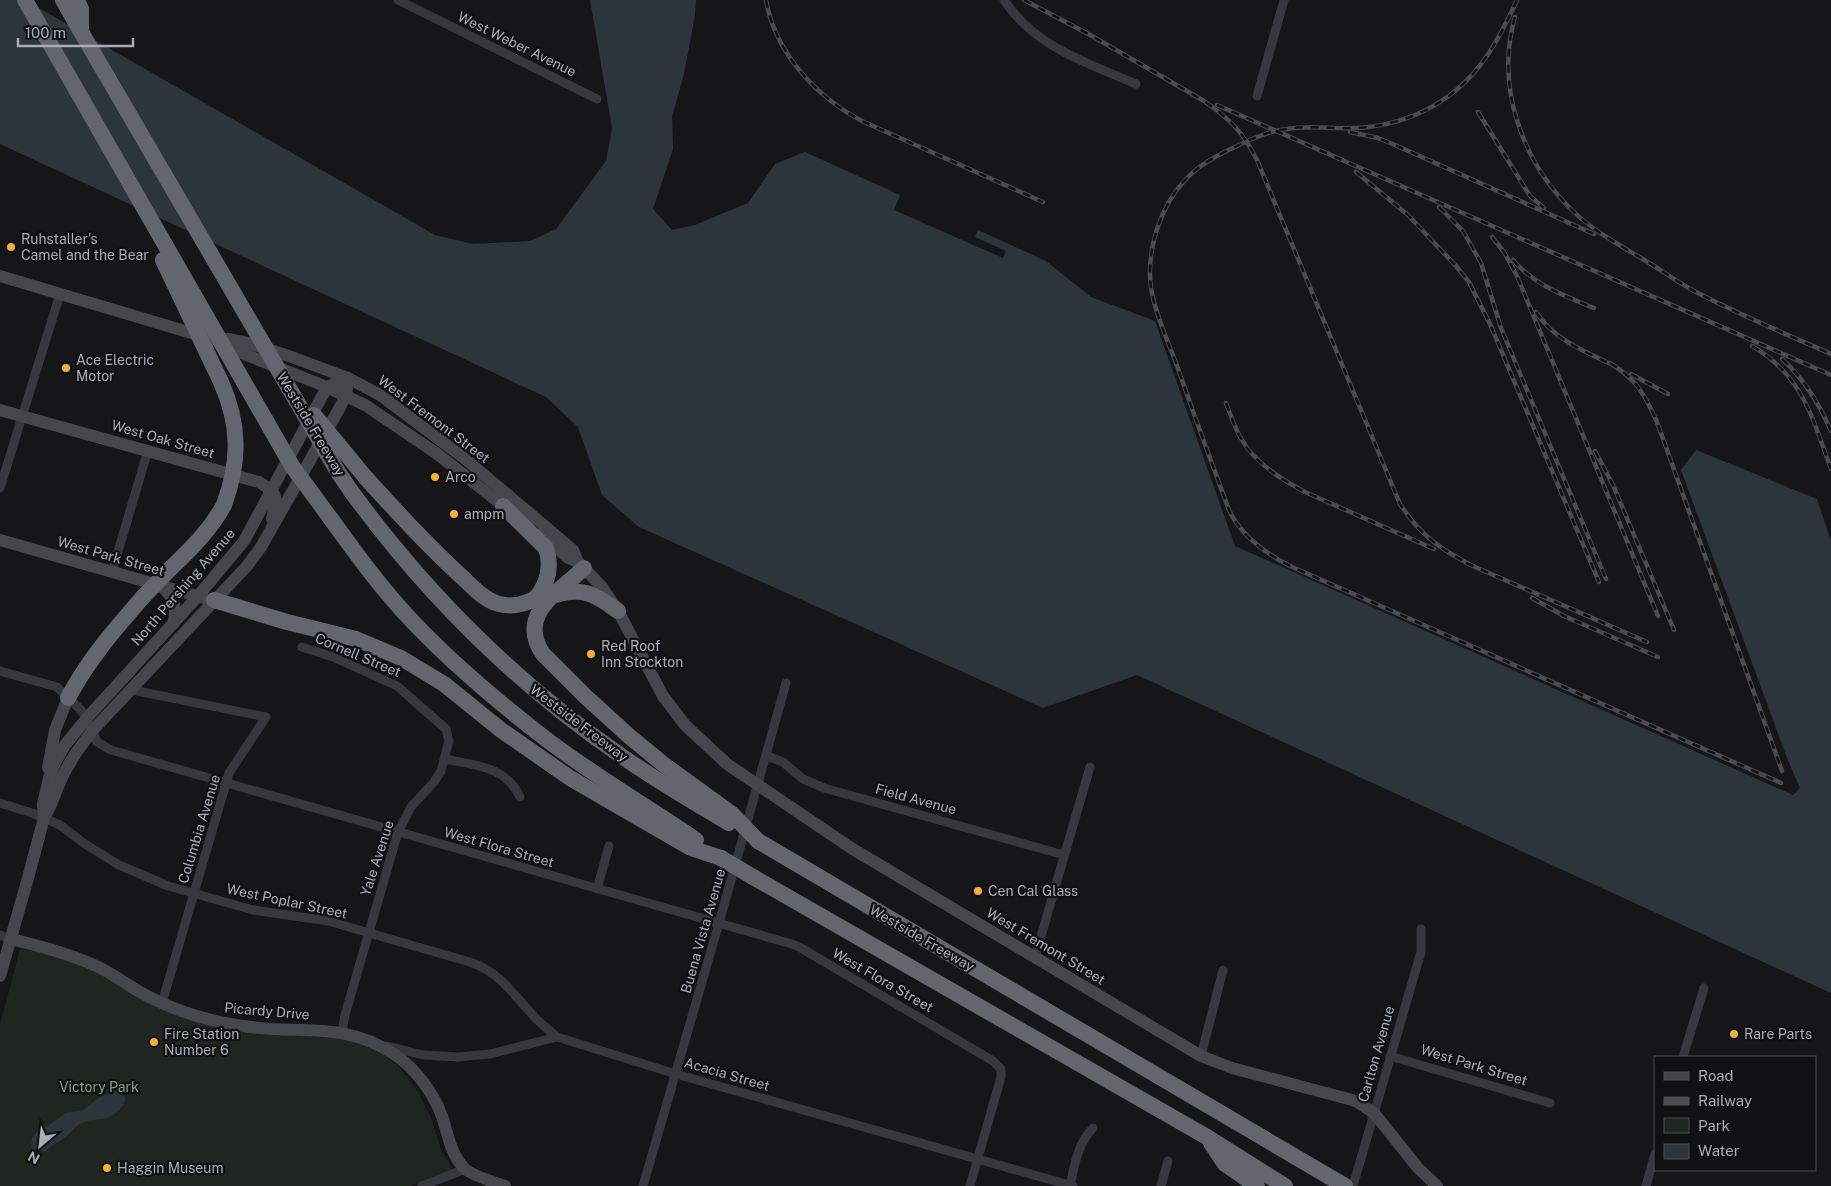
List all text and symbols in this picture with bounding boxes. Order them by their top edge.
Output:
street label: West Weber Avenue [455,8,579,80]
scale bar [18,15,132,47]
text: 100 m [25,24,66,41]
place label: Ruhstaller's Camel and the Bear [21,231,149,263]
marker: Ruhstaller's Camel and the Bear [5,241,17,253]
place label: Ace Electric Motor [76,352,154,384]
marker: Ace Electric Motor [60,362,72,374]
street label: Westside Freeway [274,369,349,479]
street label: West Fremont Street [375,372,493,466]
street label: West Oak Street [110,417,216,461]
place label: Arco [445,469,476,485]
marker: Arco [429,471,441,483]
place label: ampm [464,506,504,522]
marker: ampm [448,508,460,520]
street label: North Pershing Avenue [128,525,238,649]
street label: West Park Street [56,533,166,579]
street label: Cornell Street [313,630,403,680]
place label: Red Roof Inn Stockton [601,638,683,670]
marker: Red Roof Inn Stockton [585,648,597,660]
street label: Westside Freeway [527,681,631,765]
street label: Columbia Avenue [175,773,223,885]
street label: Field Avenue [874,780,958,818]
street label: Yale Avenue [357,818,397,898]
street label: West Flora Street [442,824,556,870]
street label: Buena Vista Avenue [678,867,728,995]
street label: West Poplar Street [225,880,349,922]
place label: Cen Cal Glass [988,883,1078,899]
marker: Cen Cal Glass [972,885,984,897]
street label: Westside Freeway [867,902,978,975]
street label: West Fremont Street [984,904,1108,988]
street label: West Flora Street [830,945,936,1015]
street label: Picardy Drive [224,999,310,1023]
street label: Carlton Avenue [1355,1004,1397,1104]
place label: Fire Station Number 6 [164,1026,239,1058]
place label: Rare Parts [1744,1026,1812,1042]
marker: Rare Parts [1728,1028,1740,1040]
marker: Fire Station Number 6 [148,1036,160,1048]
street label: West Park Street [1419,1041,1529,1089]
street label: Acacia Street [682,1054,772,1094]
legend [1654,1056,1816,1171]
text: Road [1698,1067,1734,1084]
park label: Victory Park [59,1079,139,1095]
text: Railway [1698,1092,1752,1109]
text: Park [1698,1117,1730,1134]
north arrow [15,1121,65,1171]
text: Water [1698,1142,1740,1159]
text: N [25,1148,42,1167]
place label: Haggin Museum [117,1160,224,1176]
marker: Haggin Museum [101,1162,113,1174]

